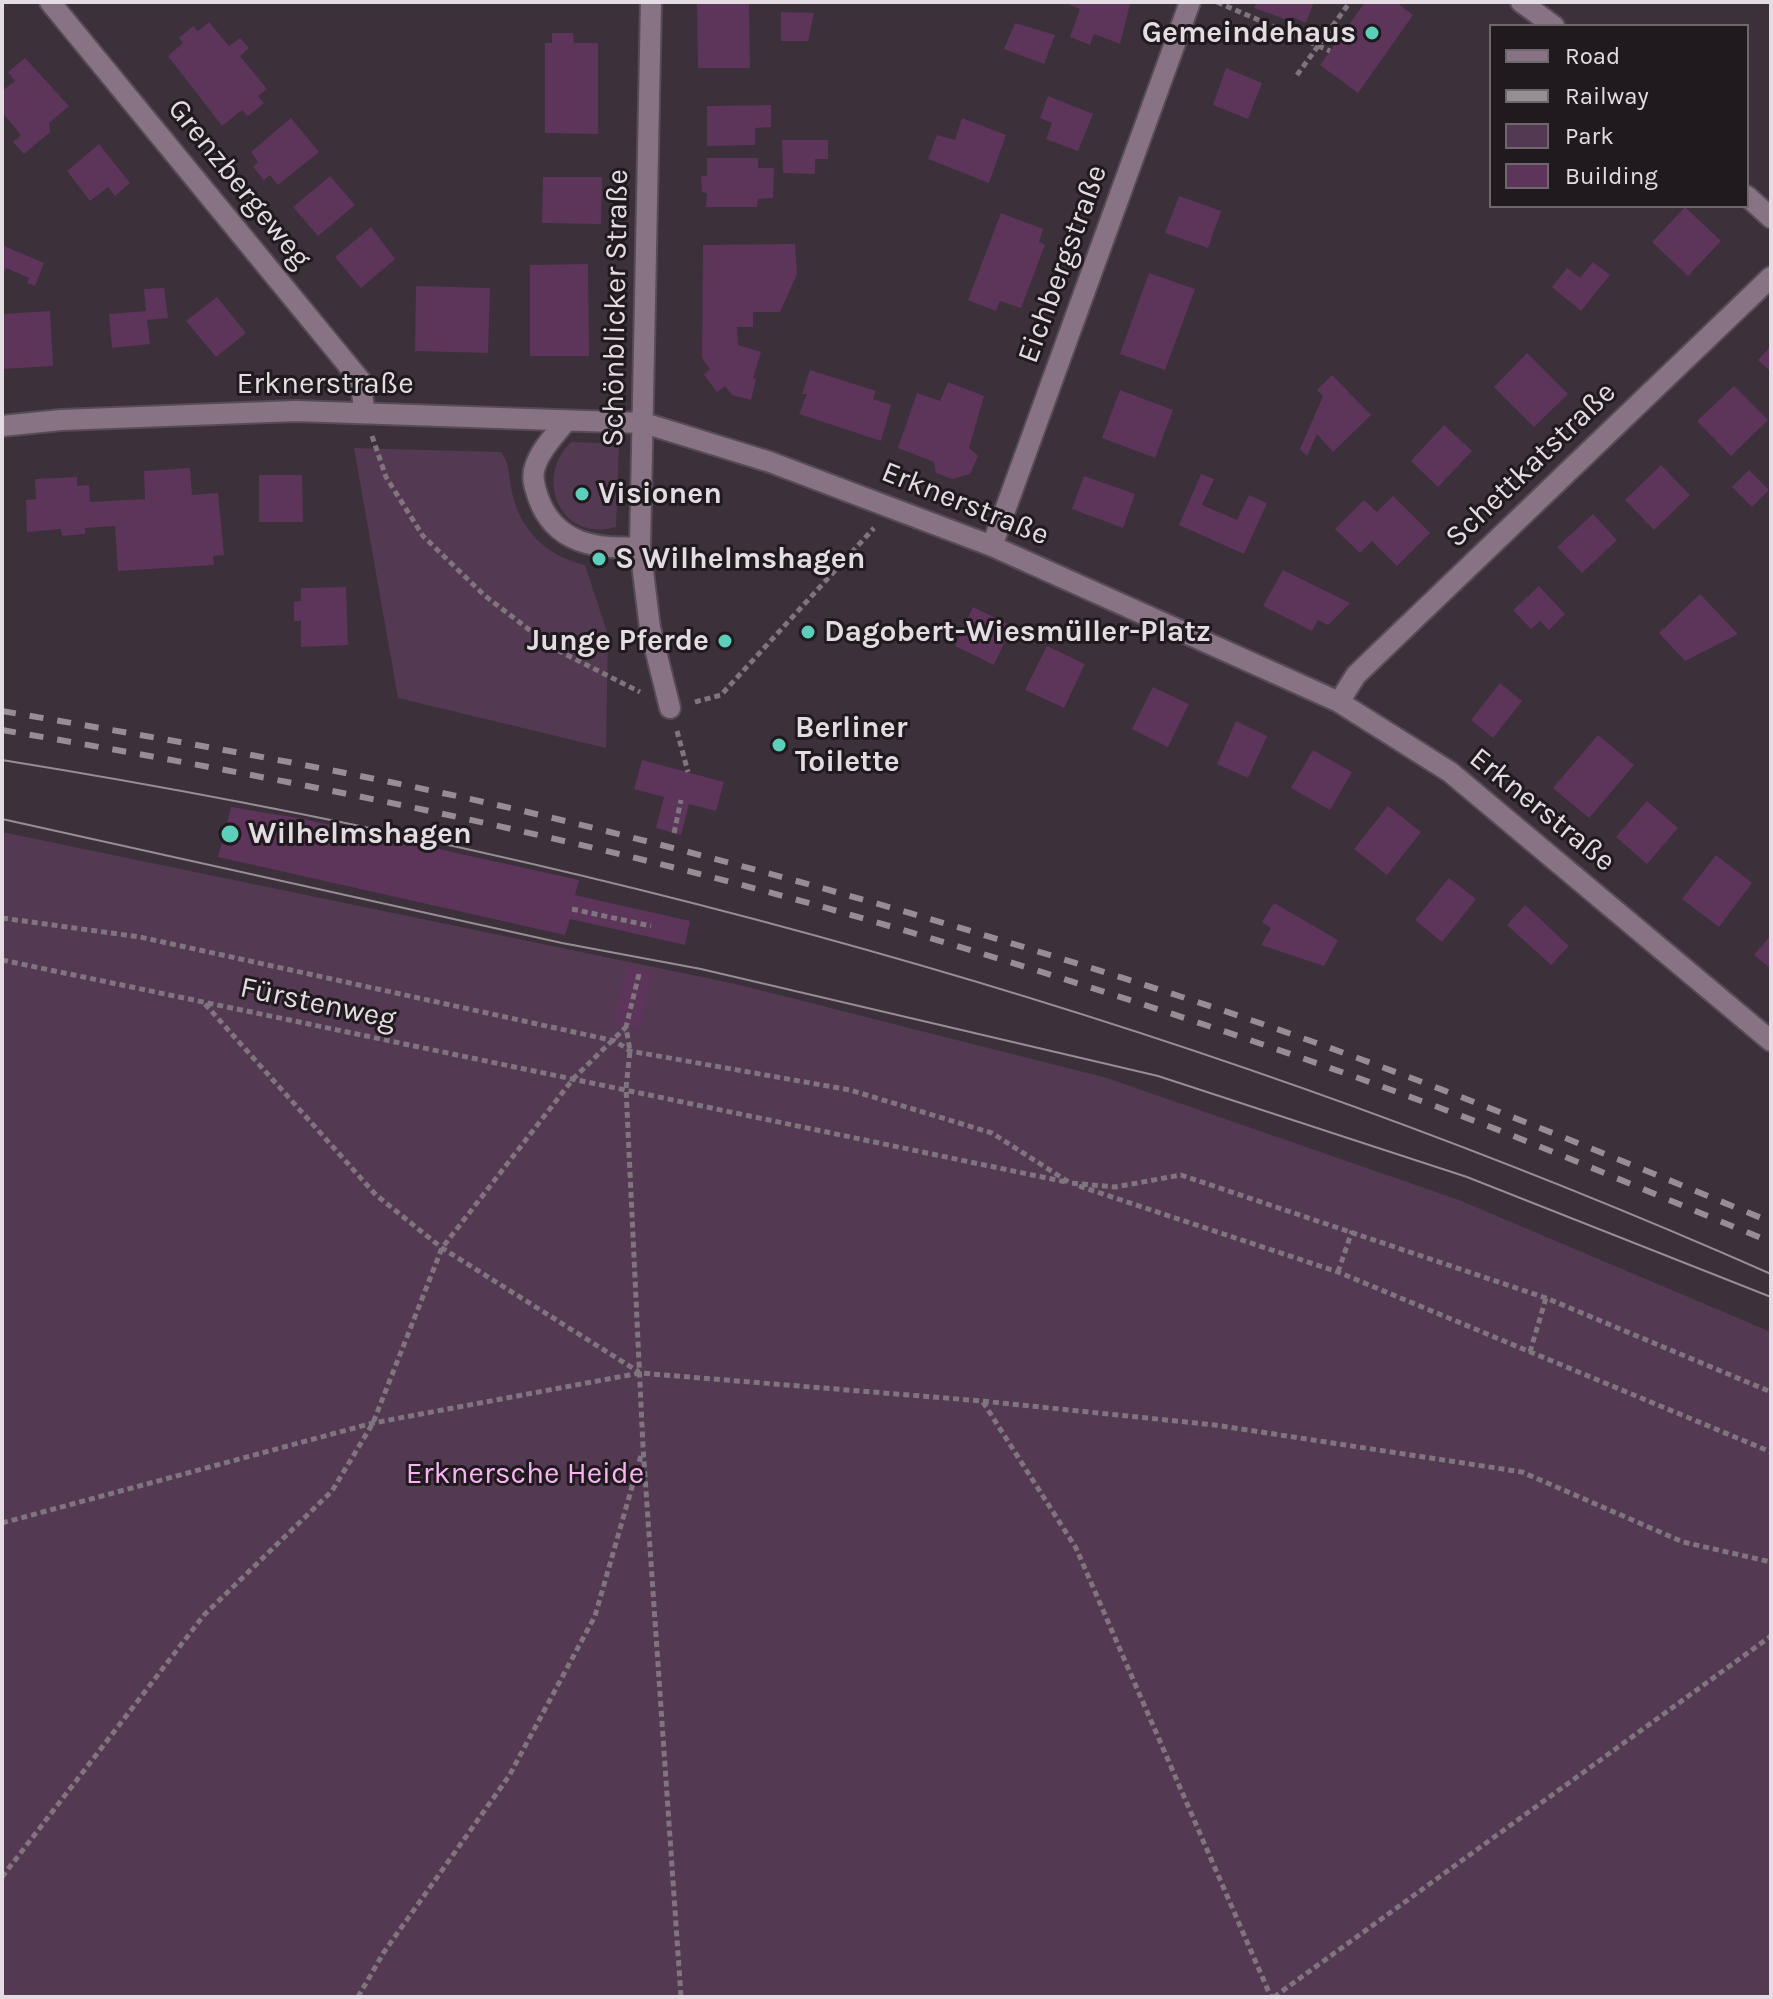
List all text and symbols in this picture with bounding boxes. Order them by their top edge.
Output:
place label: Gemeindehaus [1142,15,1356,51]
marker: Gemeindehaus [1363,24,1381,42]
legend [1489,24,1749,208]
text: Road [1565,42,1620,70]
text: Railway [1565,82,1649,110]
street label: Grenzbergeweg [160,92,318,276]
text: Park [1565,122,1614,150]
street label: Eichbergstraße [1011,160,1115,368]
text: Building [1565,162,1658,190]
street label: Schönblicker Straße [596,169,636,447]
street label: Erknerstraße [236,366,414,402]
street label: Schettkatstraße [1438,375,1624,555]
street label: Erknerstraße [876,454,1054,554]
place label: Visionen [598,476,722,512]
marker: Visionen [573,485,591,503]
place label: S Wilhelmshagen [615,541,865,577]
marker: S Wilhelmshagen [590,550,608,568]
place label: Dagobert-Wiesmüller-Platz [824,614,1211,650]
place label: Junge Pferde [527,623,709,659]
marker: Dagobert-Wiesmüller-Platz [799,623,817,641]
marker: Junge Pferde [716,632,734,650]
place label: Berliner Toilette [795,710,907,780]
marker: Berliner Toilette [770,736,788,754]
street label: Erknerstraße [1462,740,1622,880]
place label: Wilhelmshagen [248,816,472,852]
marker: Wilhelmshagen [219,823,241,845]
street label: Fürstenweg [237,970,399,1038]
park label: Erknersche Heide [406,1456,644,1492]

